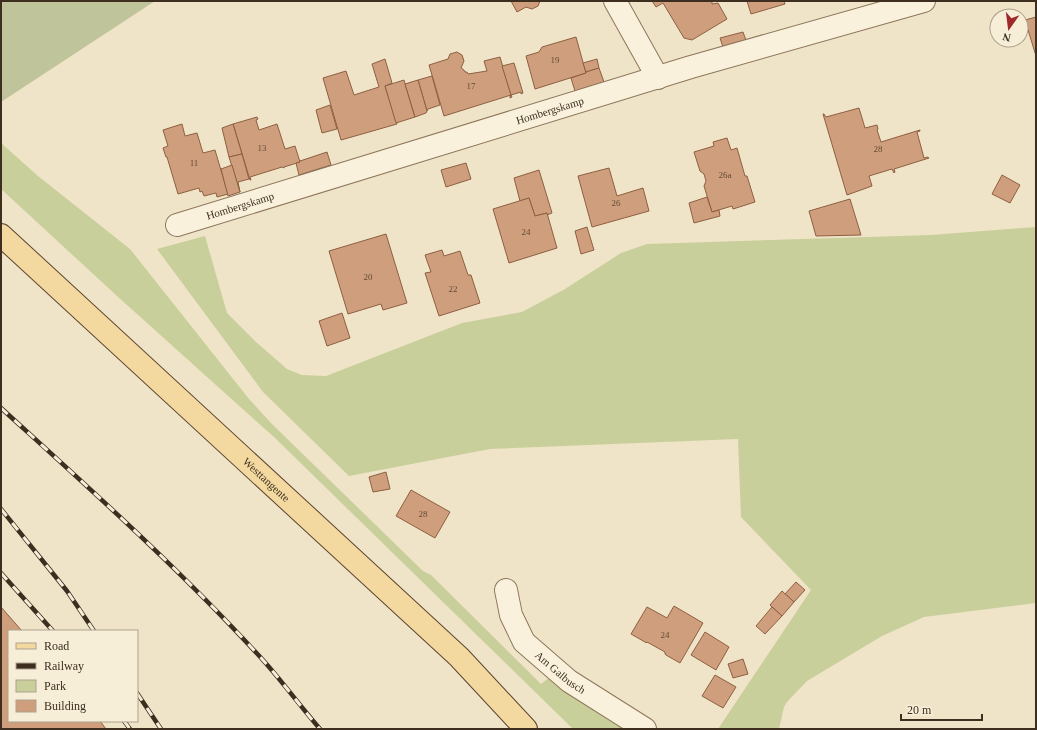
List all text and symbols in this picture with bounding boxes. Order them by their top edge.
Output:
north arrow [989,8,1029,48]
text: N [1001,31,1012,44]
house number: 19 [551,55,560,65]
house number: 17 [467,81,476,91]
street label: Hombergskamp [515,94,586,126]
house number: 13 [258,143,267,153]
house number: 28 [874,144,883,154]
house number: 11 [190,158,198,168]
house number: 26a [719,170,732,180]
street label: Hombergskamp [205,189,276,222]
house number: 26 [612,198,621,208]
house number: 24 [522,227,531,237]
house number: 20 [364,272,373,282]
house number: 22 [449,284,458,294]
street label: Westtangente [241,455,292,504]
house number: 28 [419,509,428,519]
legend [8,630,138,722]
house number: 24 [661,630,670,640]
text: Road [44,639,69,653]
street label: Am Galbusch [533,649,588,696]
text: Railway [44,659,84,673]
text: Park [44,679,66,693]
scale bar [901,696,982,722]
text: Building [44,699,86,713]
text: 20 m [907,703,932,717]

